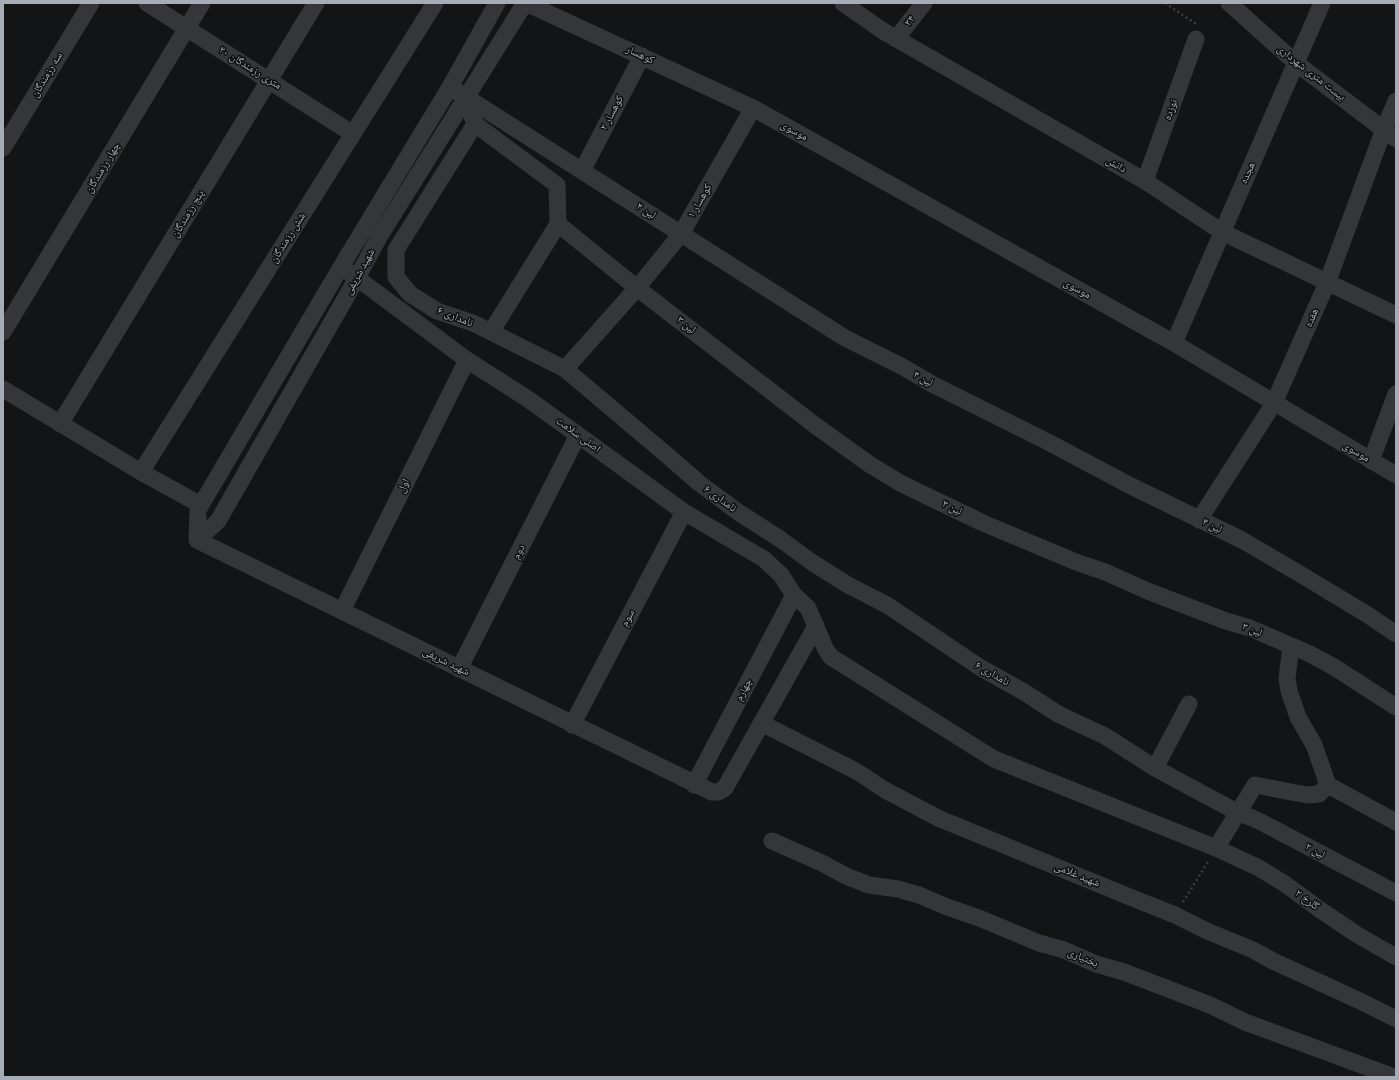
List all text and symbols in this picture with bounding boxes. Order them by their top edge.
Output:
street label: ۳۴ [902,13,918,29]
street label: بیست متری شهرداری [1274,42,1348,104]
street label: ۲۰ متری رزمندگان [216,43,284,93]
street label: کوهسار [624,43,656,67]
street label: سه رزمندگان [28,50,66,100]
street label: کوهسار ۲ [597,93,627,133]
street label: نوزده [1161,98,1181,122]
street label: موسوی [778,118,810,144]
street label: چهار رزمندگان [83,140,123,196]
street label: دانش [1103,154,1129,176]
street label: هجده [1237,160,1259,186]
street label: کوهسار ۱ [685,181,715,221]
street label: پنج رزمندگان [169,188,207,240]
street label: لین ۴ [634,200,658,222]
street label: شش رزمندگان [267,210,309,266]
street label: شهید شریفی [342,247,378,297]
street label: موسوی [1061,276,1093,302]
street label: نامداری ۶ [435,304,475,330]
street label: هفده [1302,306,1322,330]
street label: لین ۳ [674,313,698,337]
street label: لین ۴ [911,368,935,390]
street label: اصلی سلامت [553,414,603,456]
street label: موسوی [1340,439,1372,465]
street label: اول [395,477,413,495]
street label: نامداری ۶ [701,483,739,515]
street label: لین ۳ [940,498,964,518]
street label: لین ۴ [1200,516,1224,536]
street label: دوم [510,542,528,562]
street label: سوم [618,607,638,629]
street label: لین ۳ [1240,620,1264,640]
street label: شهید شریفی [420,645,472,679]
street label: نامداری ۶ [972,659,1012,689]
street label: چهارم [733,676,755,704]
street label: لین ۲ [1303,840,1327,862]
street label: شهید غلامی [1052,860,1102,890]
street label: گلرخ ۲ [1292,887,1322,913]
street label: بختیاری [1066,946,1100,970]

